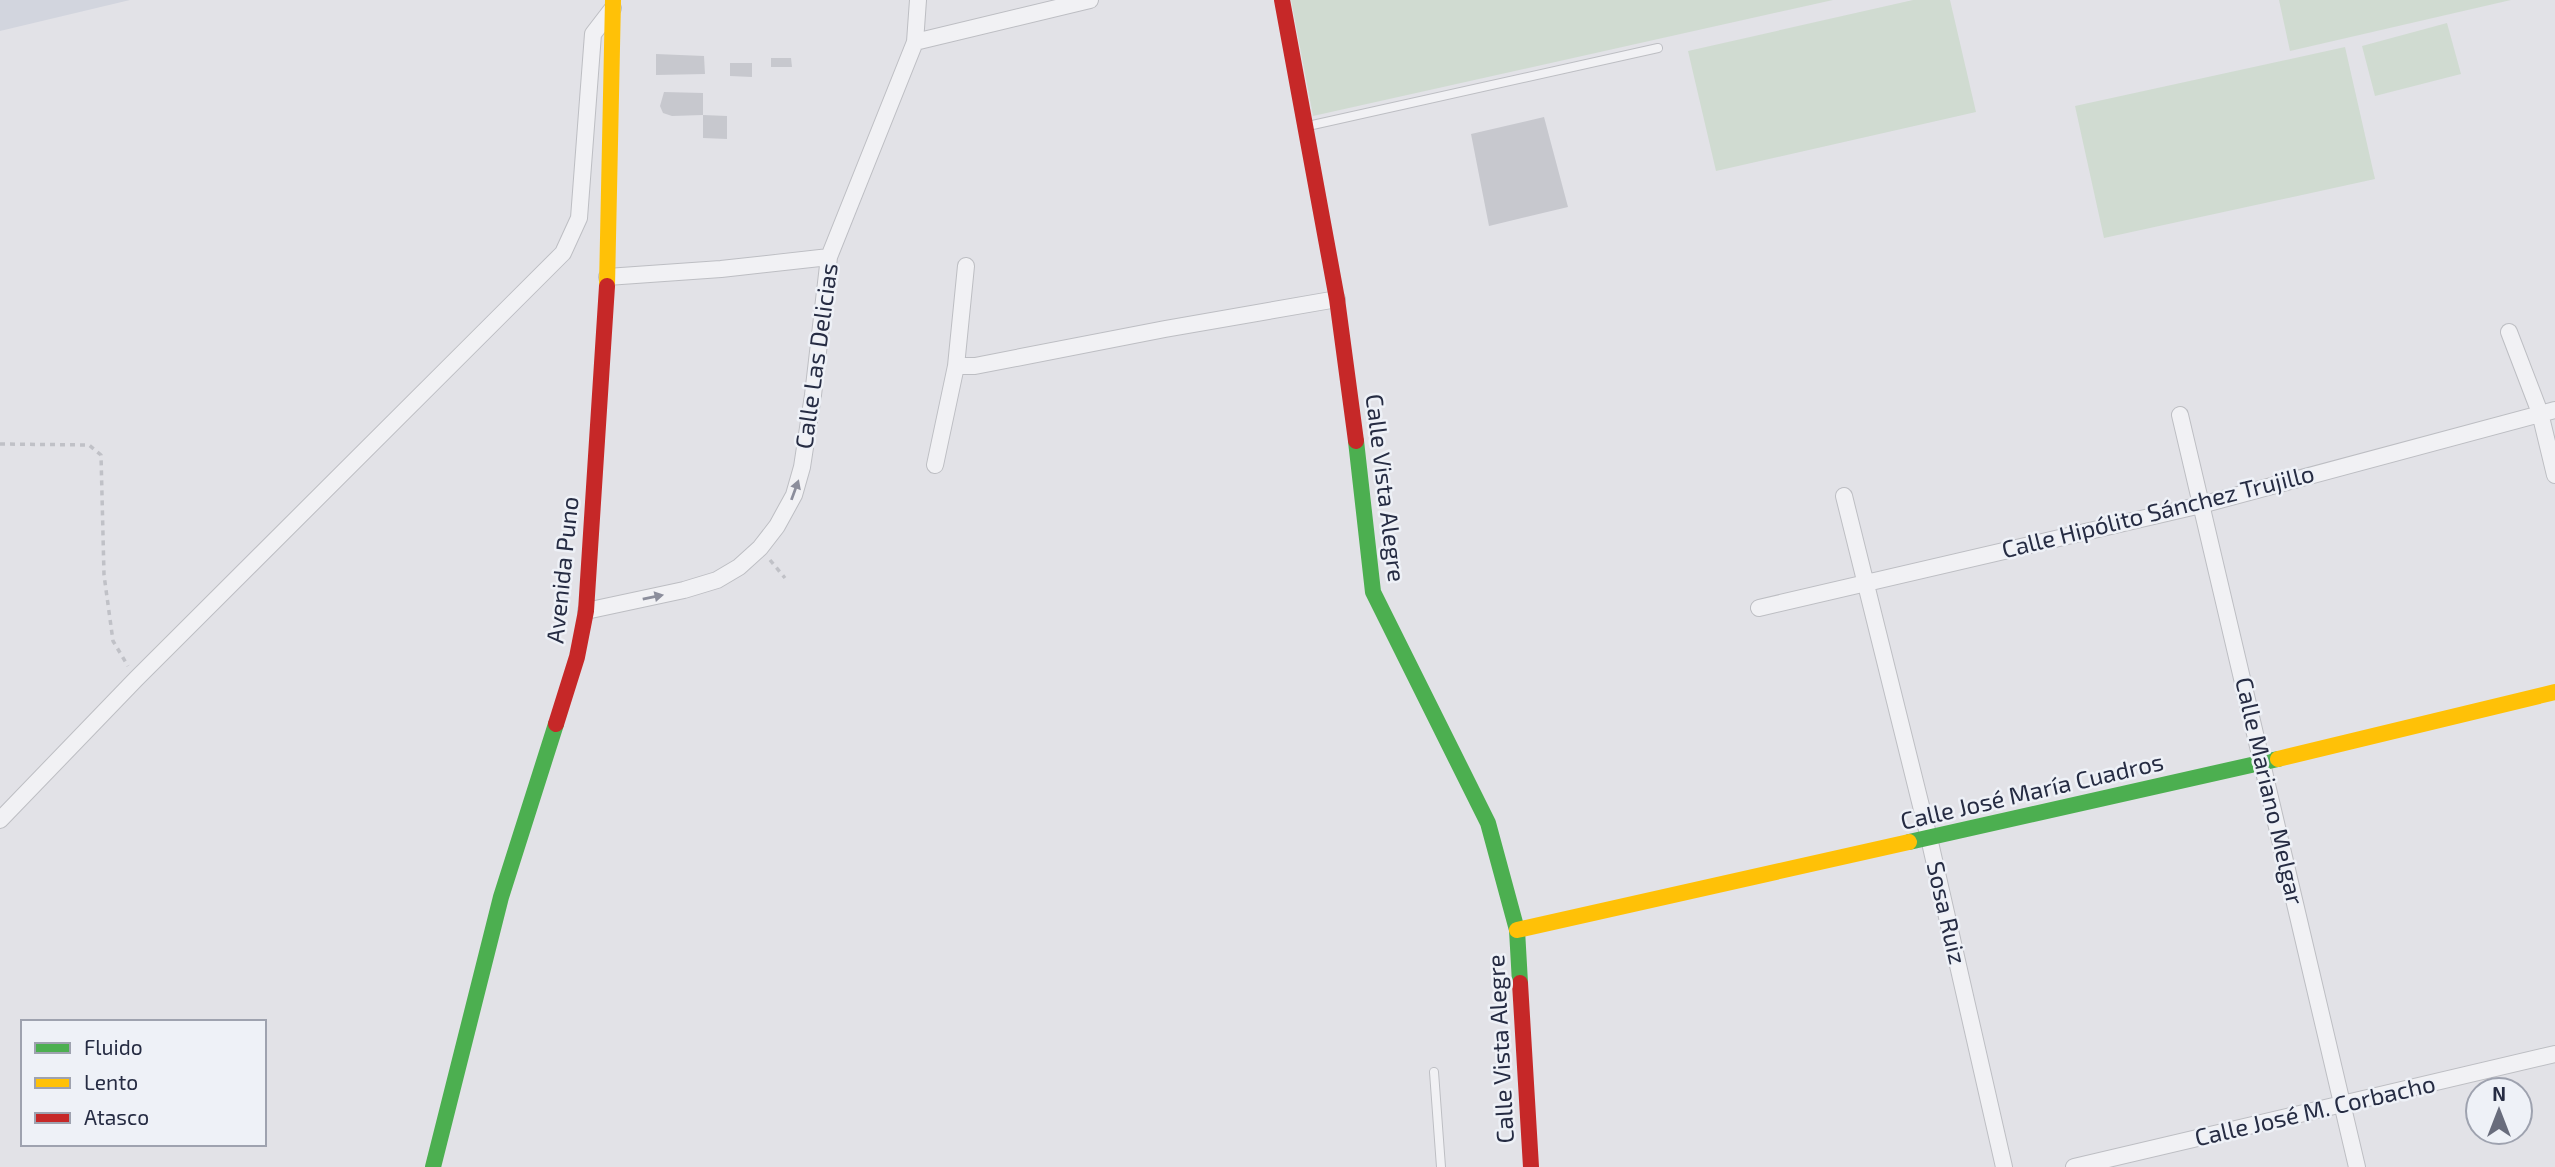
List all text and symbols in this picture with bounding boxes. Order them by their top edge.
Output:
street label: Calle Las Delicias [788,261,843,451]
street label: Calle Vista Alegre [1361,392,1412,583]
street label: Calle Hipólito Sánchez Trujillo [1998,458,2317,563]
one-way arrow [790,479,801,500]
street label: Avenida Puno [539,495,584,645]
one-way arrow [642,591,664,602]
street label: Calle Mariano Melgar [2230,674,2311,908]
street label: Calle José María Cuadros [1897,746,2166,835]
street label: Sosa Ruiz [1922,858,1973,967]
street label: Calle Vista Alegre [1480,954,1519,1144]
legend [21,1020,266,1146]
text: Fluido [84,1034,143,1059]
street label: Calle José M. Corbacho [2191,1068,2438,1151]
text: Lento [84,1069,138,1094]
north arrow [2464,1076,2534,1146]
text: N [2492,1082,2506,1105]
text: Atasco [84,1104,149,1129]

